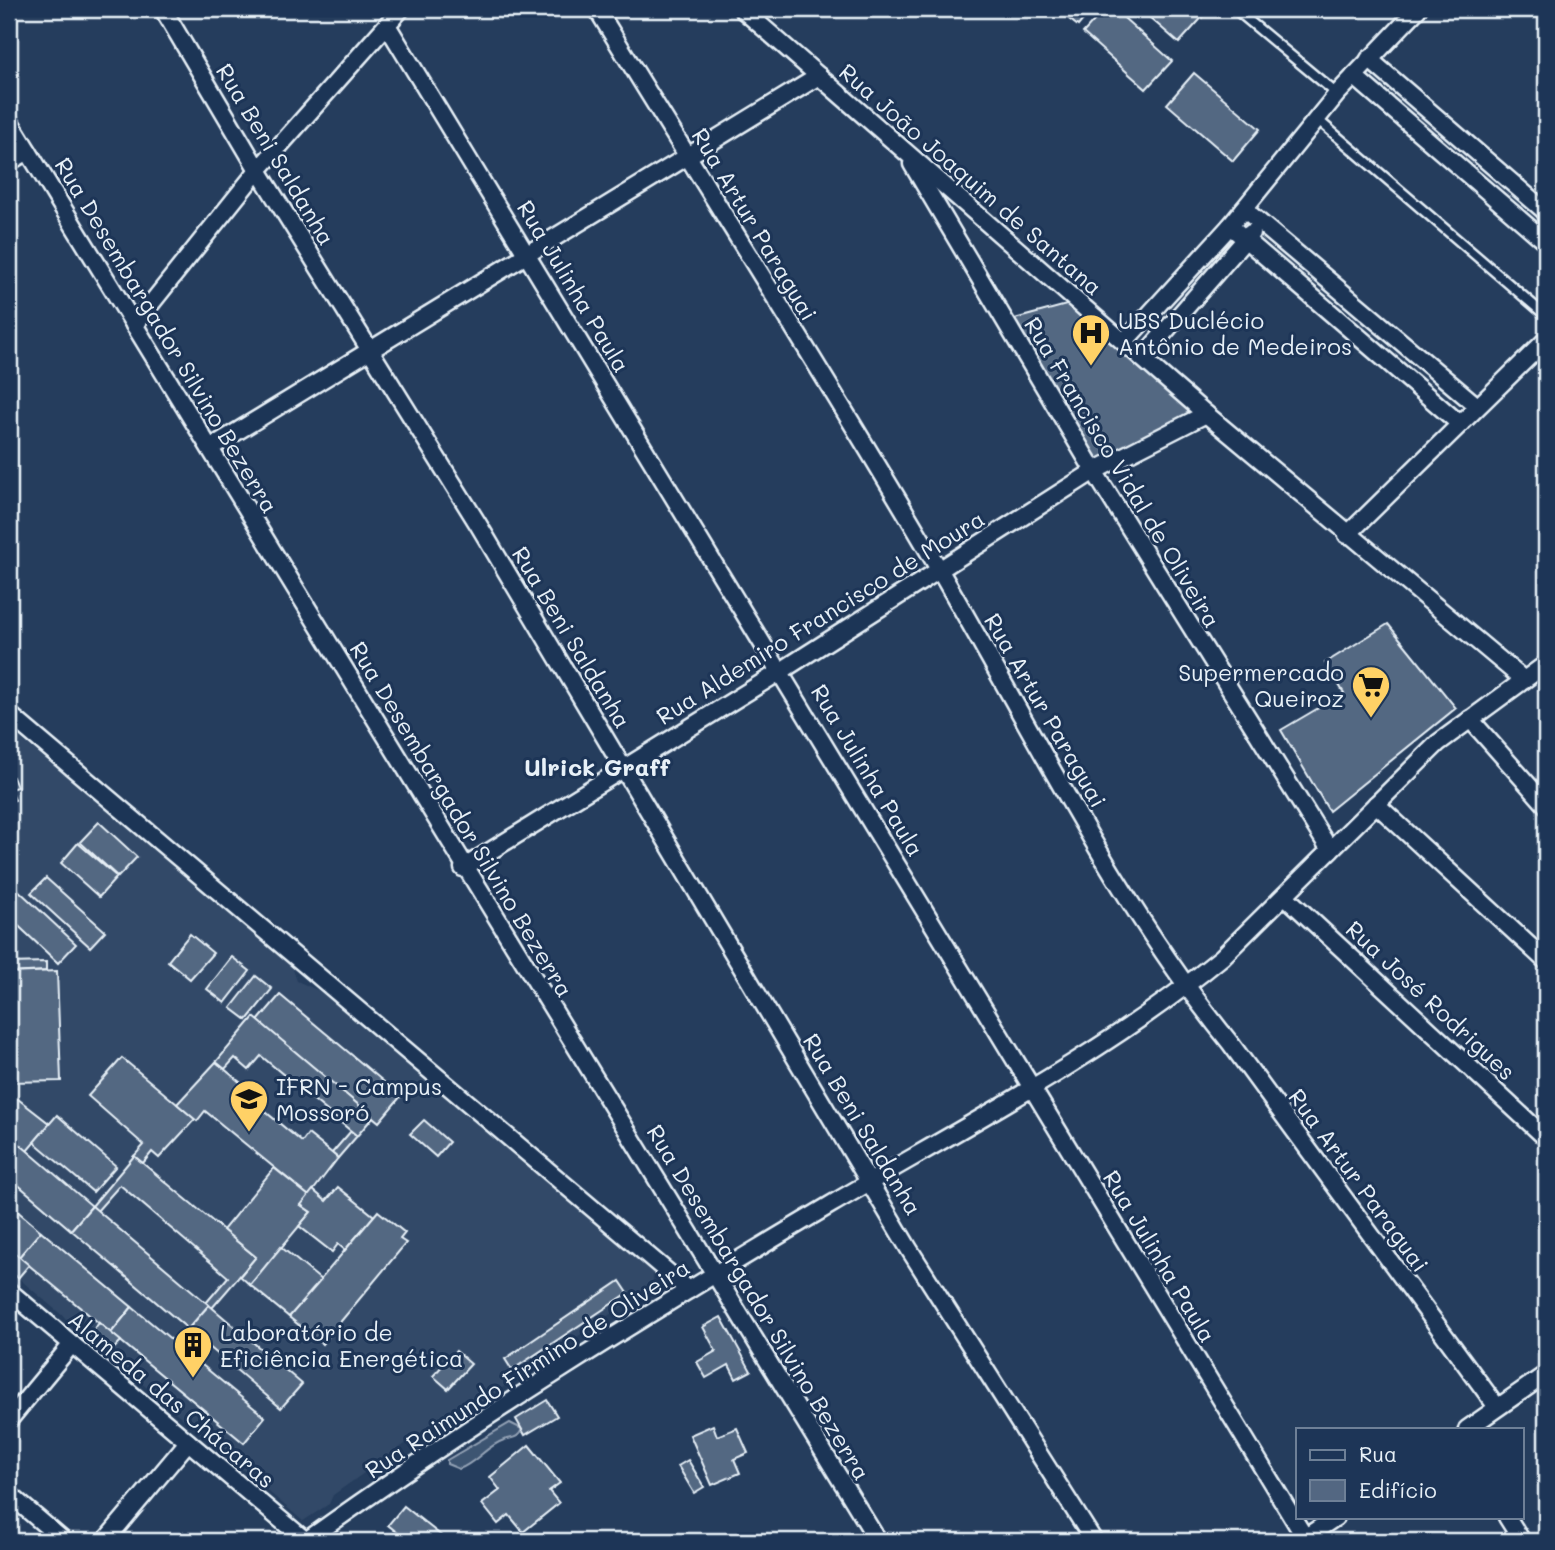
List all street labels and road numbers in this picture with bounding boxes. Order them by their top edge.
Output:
street label: Rua João Joaquim de Santana [833,56,1109,302]
street label: Rua Beni Saldanha [210,58,342,250]
street label: Rua Artur Paraguai [686,122,824,326]
street label: Rua Desembargador Silvino Bezerra [49,152,285,518]
street label: Rua Julinha Paula [511,194,637,378]
street label: Rua Francisco Vidal de Oliveira [1018,311,1228,633]
street label: Rua Aldemiro Francisco de Moura [650,503,990,731]
street label: Rua Beni Saldanha [506,541,638,733]
street label: Rua Artur Paraguai [978,607,1114,813]
street label: Rua Desembargador Silvino Bezerra [344,636,580,1002]
street label: Rua Julinha Paula [805,678,931,862]
street label: Rua José Rodrigues [1340,914,1522,1086]
street label: Rua Beni Saldanha [797,1028,929,1220]
street label: Rua Artur Paraguai [1282,1082,1436,1278]
street label: Rua Desembargador Silvino Bezerra [641,1119,877,1485]
street label: Rua Julinha Paula [1097,1164,1223,1348]
street label: Rua Raimundo Firmino de Oliveira [359,1252,695,1484]
street label: Alameda das Chácaras [62,1304,282,1494]

